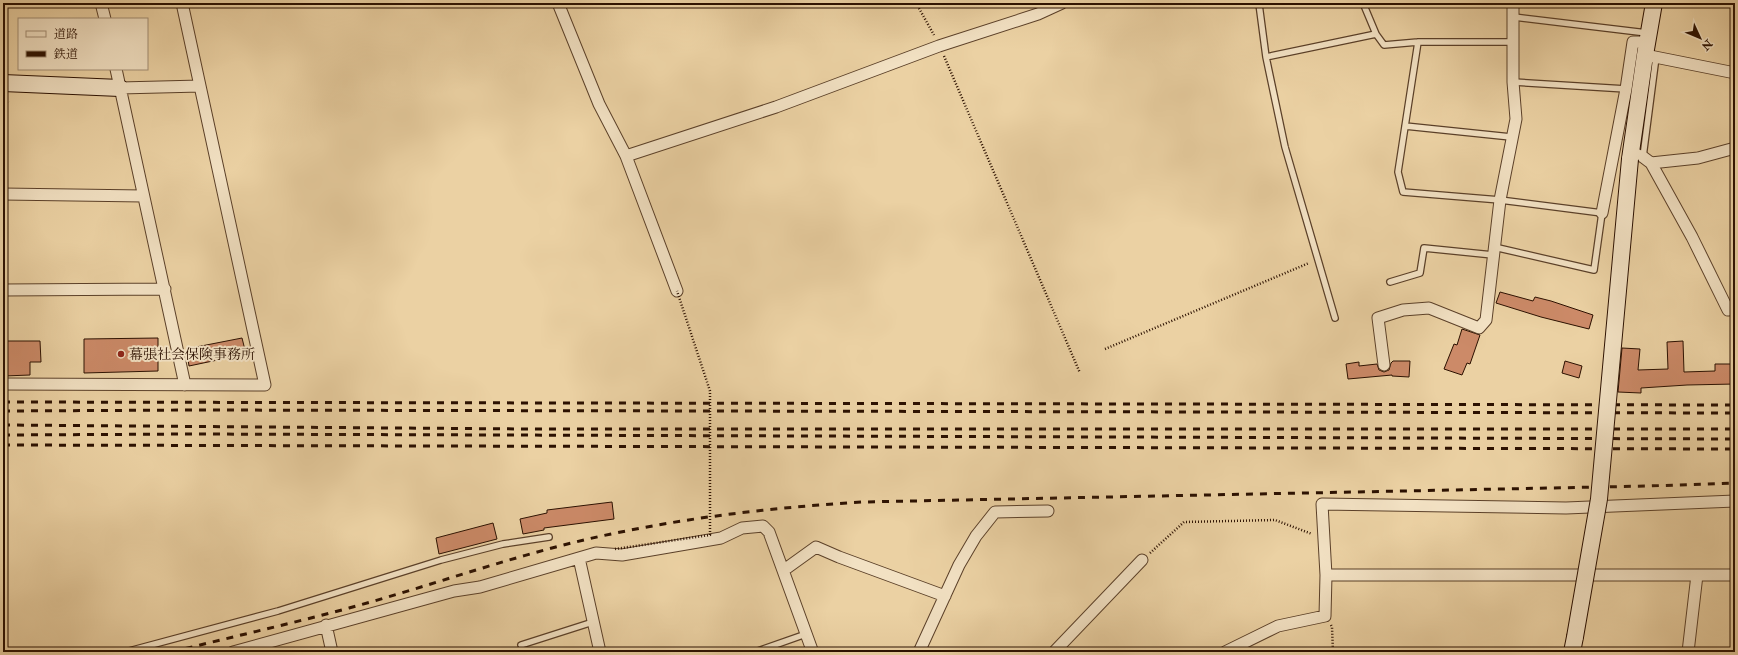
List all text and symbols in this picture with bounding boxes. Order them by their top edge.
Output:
legend [18,18,148,70]
north arrow [1680,18,1720,58]
text: 道路 [54,27,78,42]
text: N [1698,36,1716,53]
text: 鉄道 [53,47,78,62]
place label: 幕張社会保険事務所 [129,346,255,363]
marker: 幕張社会保険事務所 [116,349,126,359]

